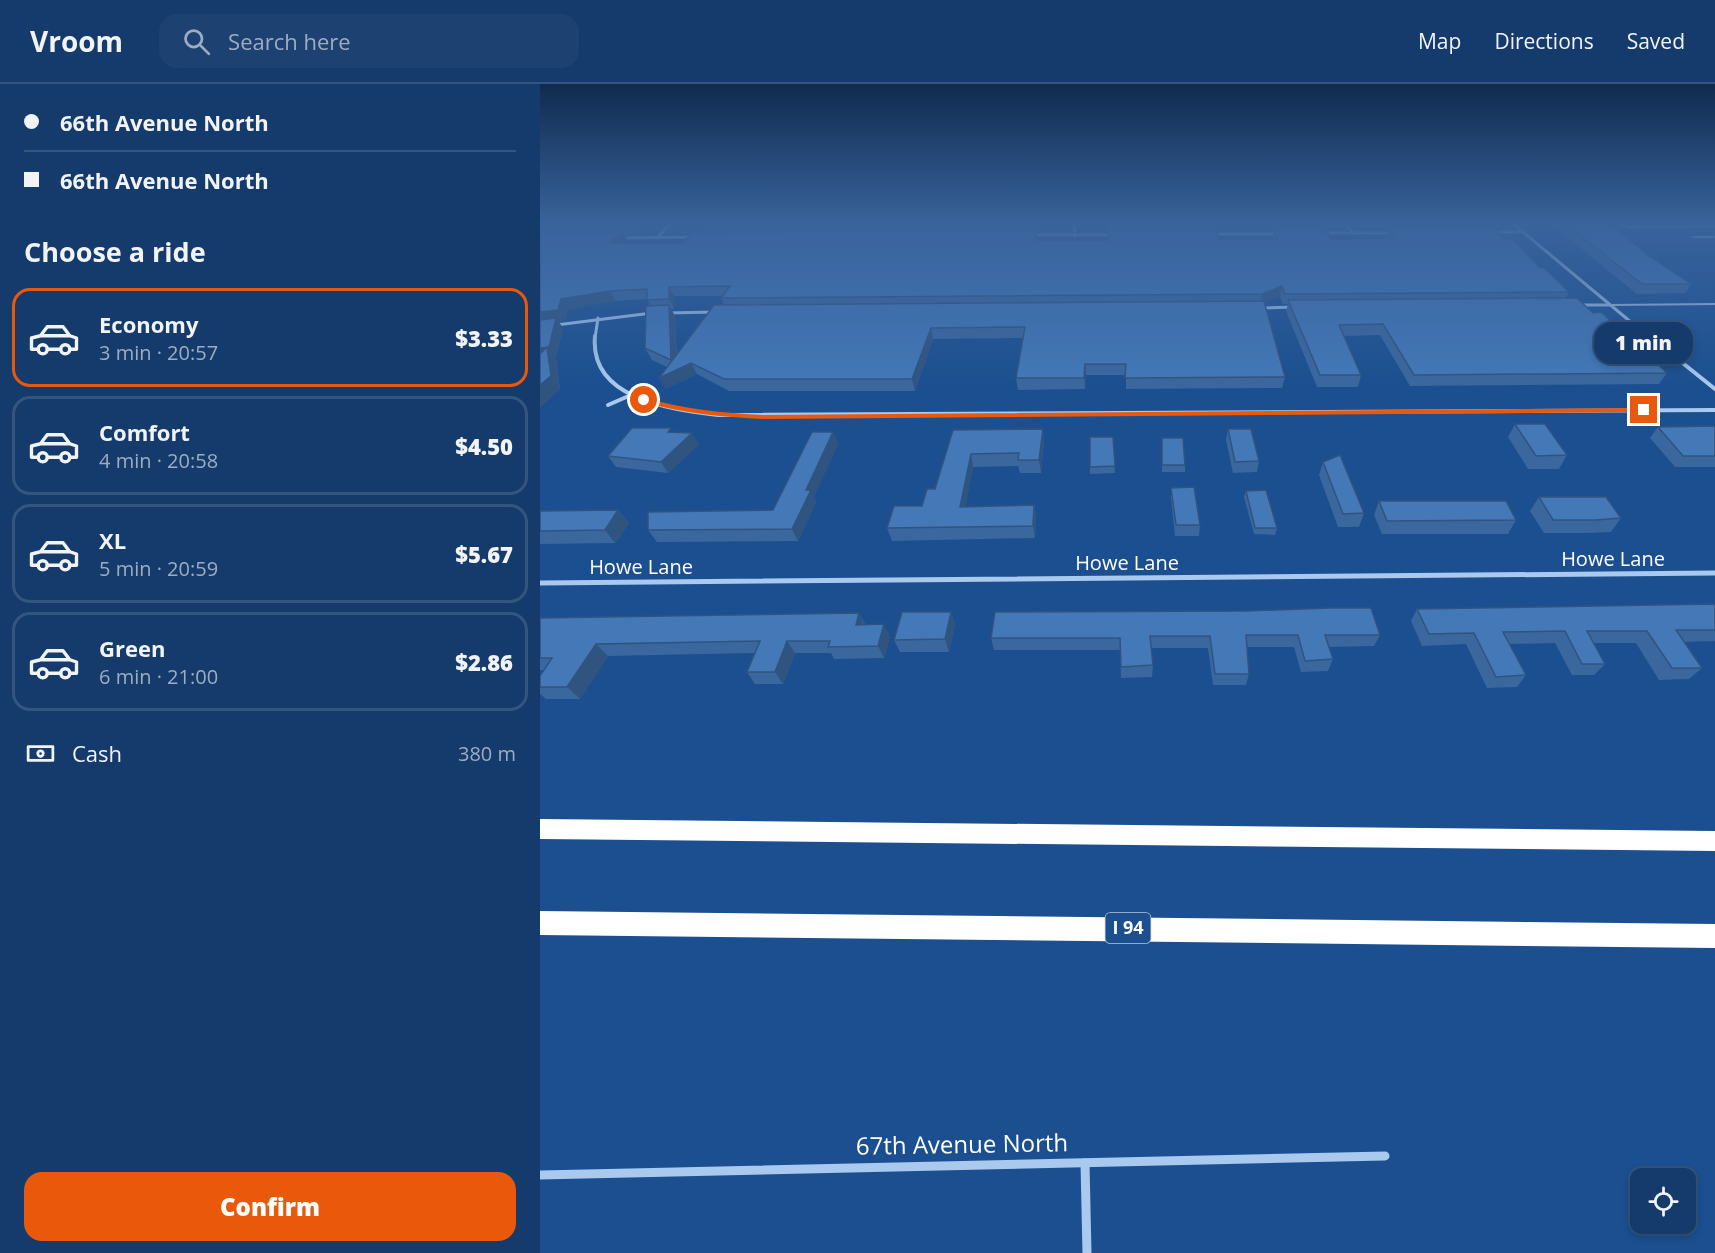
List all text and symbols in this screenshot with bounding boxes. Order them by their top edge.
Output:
search box [159,14,579,68]
text: Vroom [30,22,123,60]
icon: search [180,25,213,58]
text: Search here [228,26,351,56]
text: Map [1418,27,1461,55]
text: Directions [1494,27,1594,55]
text: Saved [1627,27,1685,55]
text: 66th Avenue North [60,107,269,137]
text: 66th Avenue North [60,165,269,195]
text: Choose a ride [24,233,206,270]
text: Economy [99,309,198,339]
icon: car [27,311,81,365]
text: $3.33 [455,323,513,353]
callout: 1 min [1594,323,1694,365]
text: 1 min [1615,329,1672,356]
text: 3 min · 20:57 [99,339,218,366]
route start [630,386,657,413]
route end [1630,396,1657,423]
text: Comfort [99,417,190,447]
icon: car [27,419,81,473]
text: $4.50 [455,431,513,461]
text: 4 min · 20:58 [99,447,218,474]
text: XL [99,525,126,555]
icon: car [27,527,81,581]
text: $5.67 [455,539,513,569]
street label: Howe Lane [1561,545,1665,572]
street label: Howe Lane [1075,549,1179,576]
street label: Howe Lane [589,553,693,580]
text: 5 min · 20:59 [99,555,218,582]
text: Green [99,633,165,663]
icon: car [27,635,81,689]
text: $2.86 [455,647,513,677]
text: 6 min · 21:00 [99,663,218,690]
icon: cash [24,737,57,770]
text: Cash [72,738,122,768]
text: 380 m [458,740,516,767]
road number: I 94 [1106,913,1150,943]
street label: 67th Avenue North [856,1125,1068,1162]
map controls [1630,1168,1696,1234]
button: locate [1630,1168,1696,1234]
button: Confirm [24,1172,516,1241]

